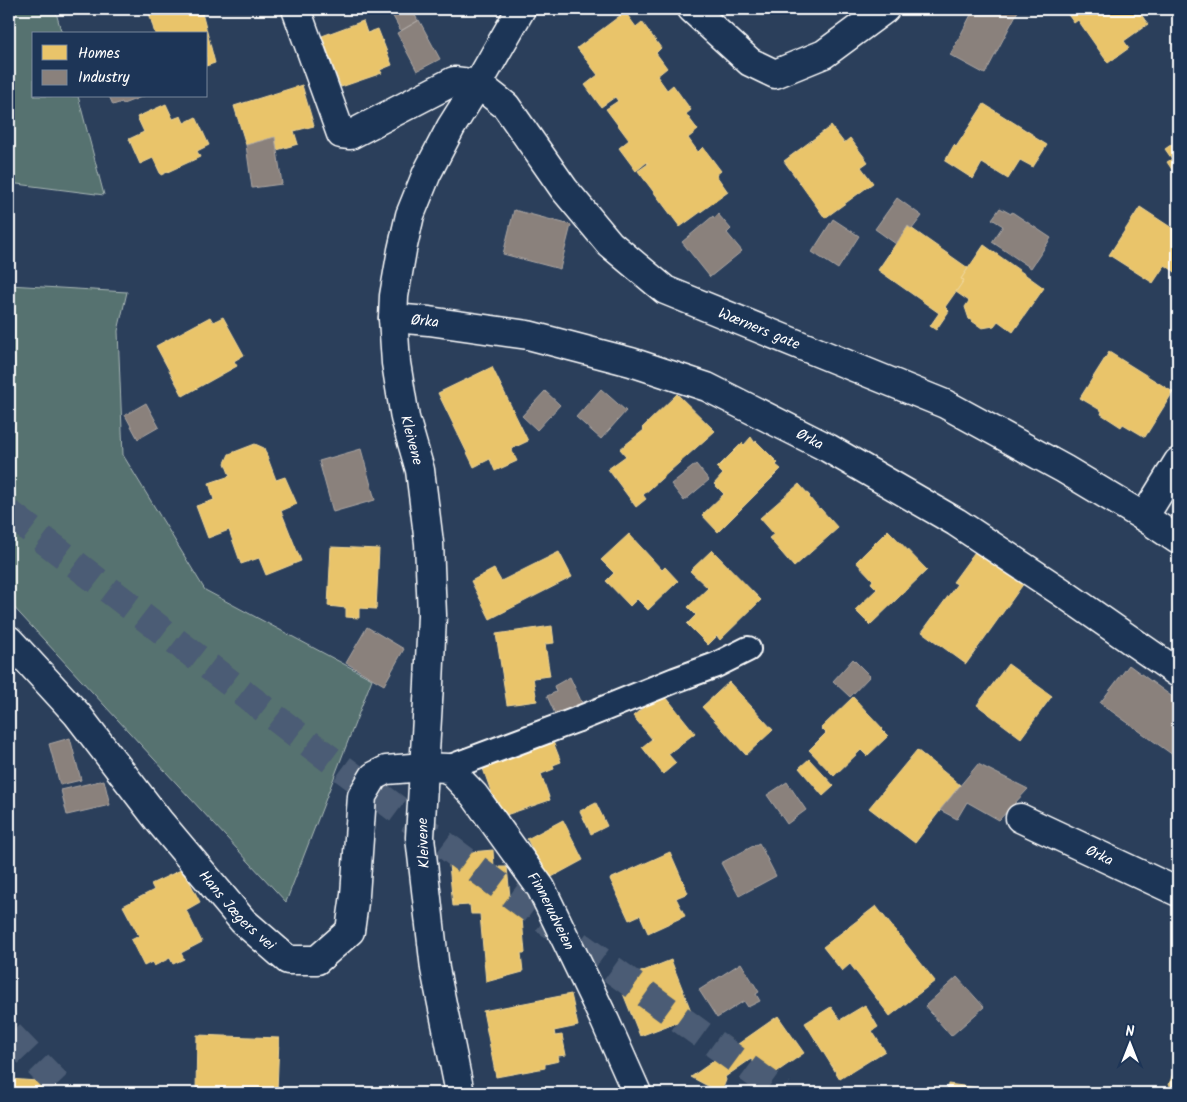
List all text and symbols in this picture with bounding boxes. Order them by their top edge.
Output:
legend [32,32,208,98]
text: Homes [78,42,121,66]
text: Industry [78,66,131,90]
street label: Wærners gate [714,302,804,357]
street label: Ørka [410,309,440,335]
street label: Kleivene [393,413,429,468]
street label: Ørka [792,423,828,457]
street label: Kleivene [411,817,437,869]
street label: Ørka [1081,839,1117,873]
street label: Hans Jægers vei [192,865,281,958]
street label: Finnerudveien [520,867,580,955]
north arrow [1104,1020,1154,1070]
text: N [1126,1021,1135,1043]

